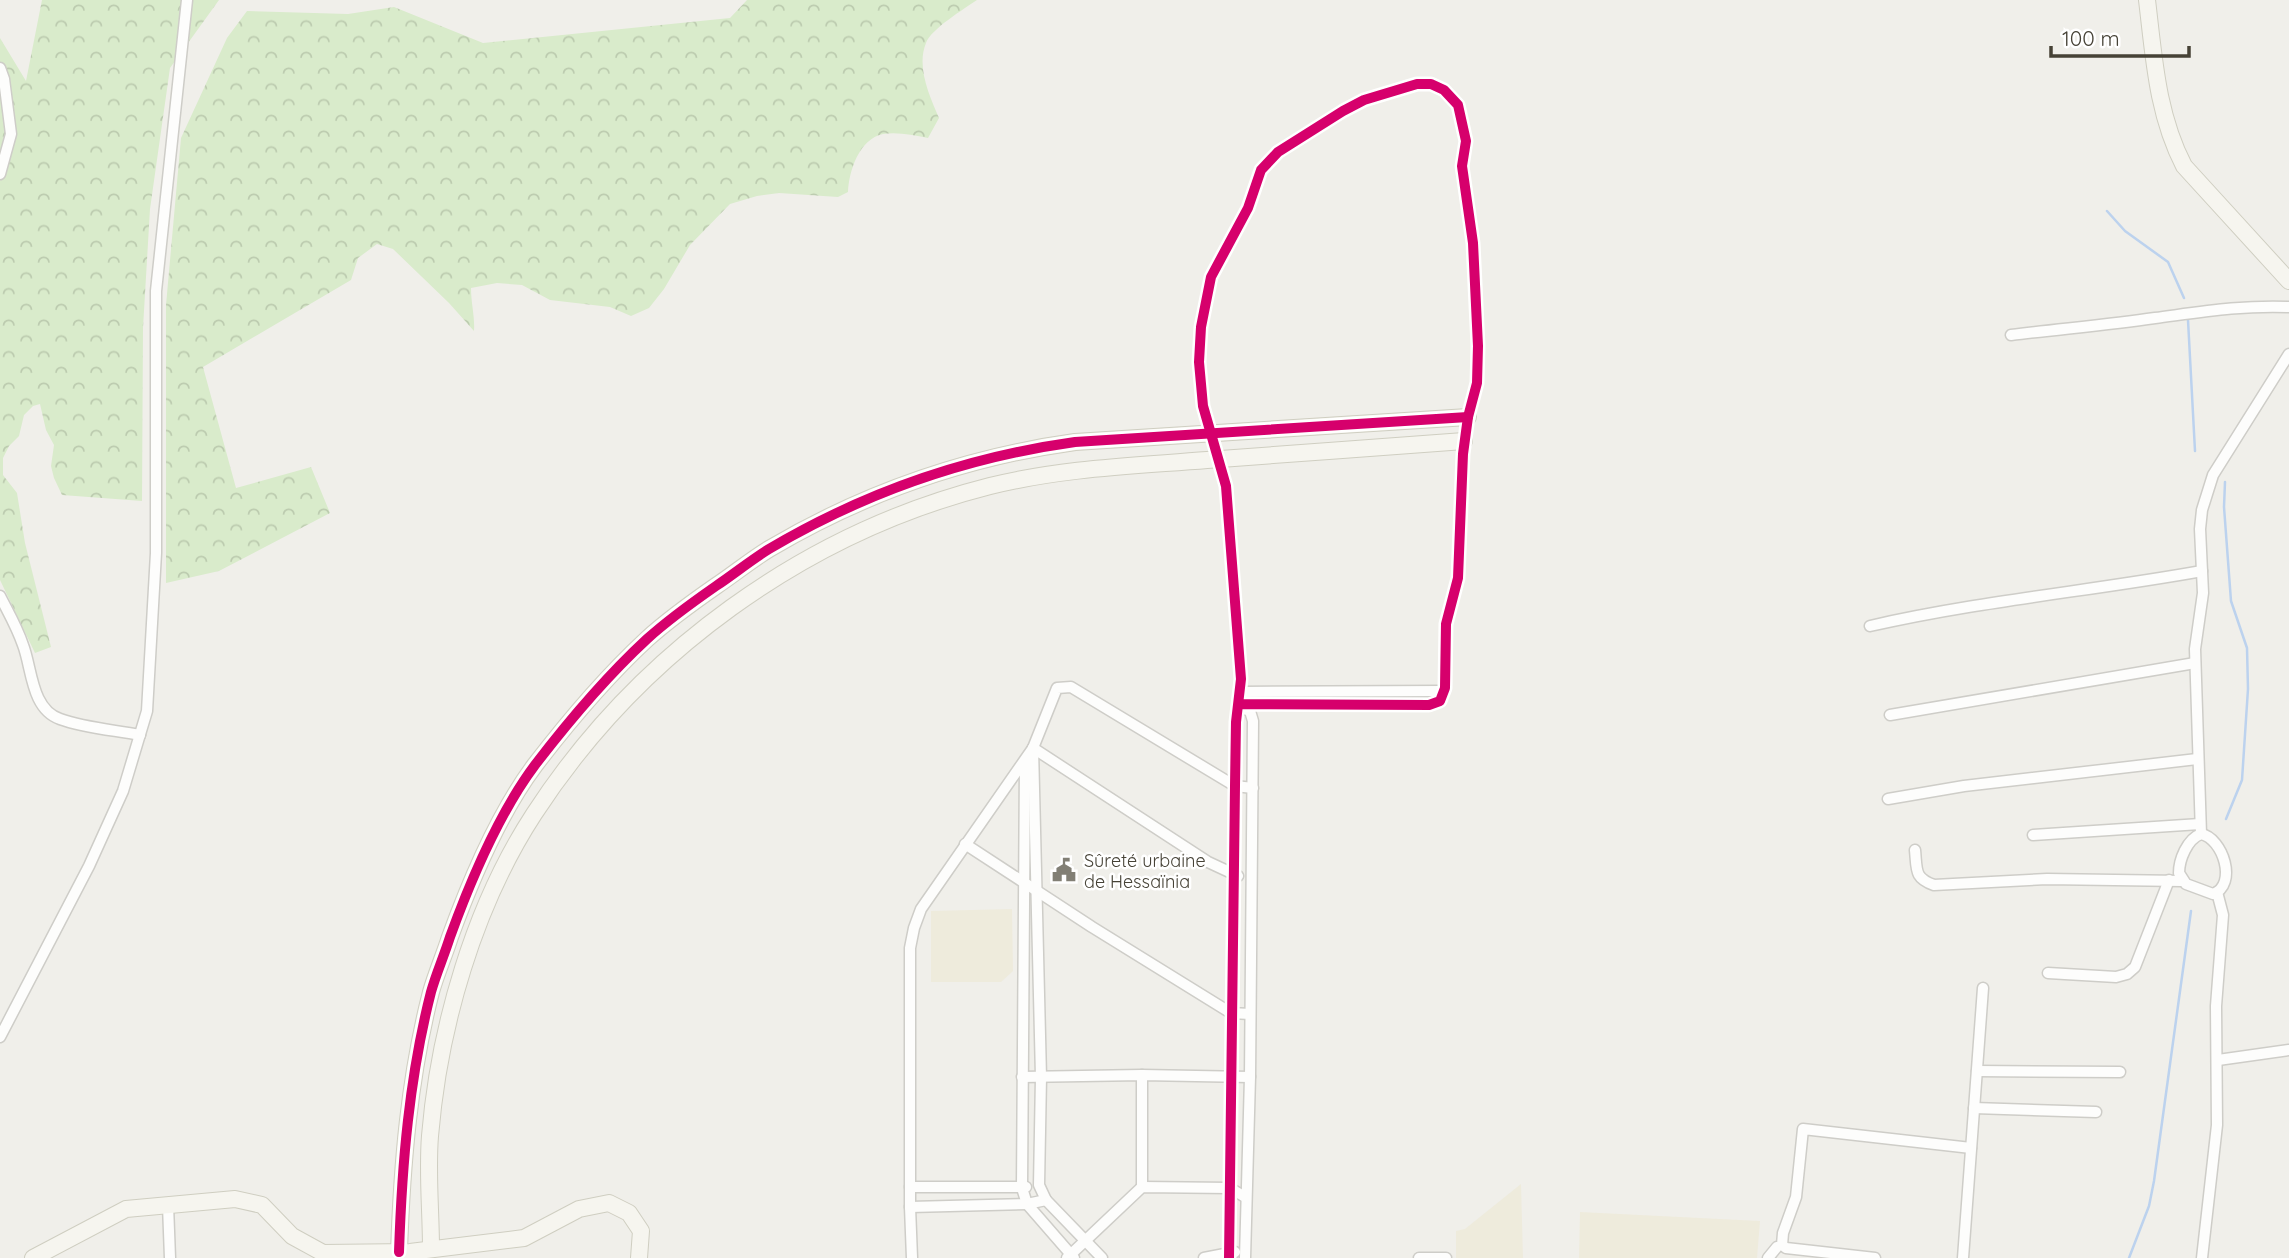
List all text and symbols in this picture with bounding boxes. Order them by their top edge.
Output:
scale bar [2051,14,2189,58]
text: 100 m [2062,25,2120,51]
place label: Sûreté urbaine de Hessaïnia [1084,849,1206,893]
public building icon: Sûreté urbaine de Hessaïnia [1050,856,1078,884]

